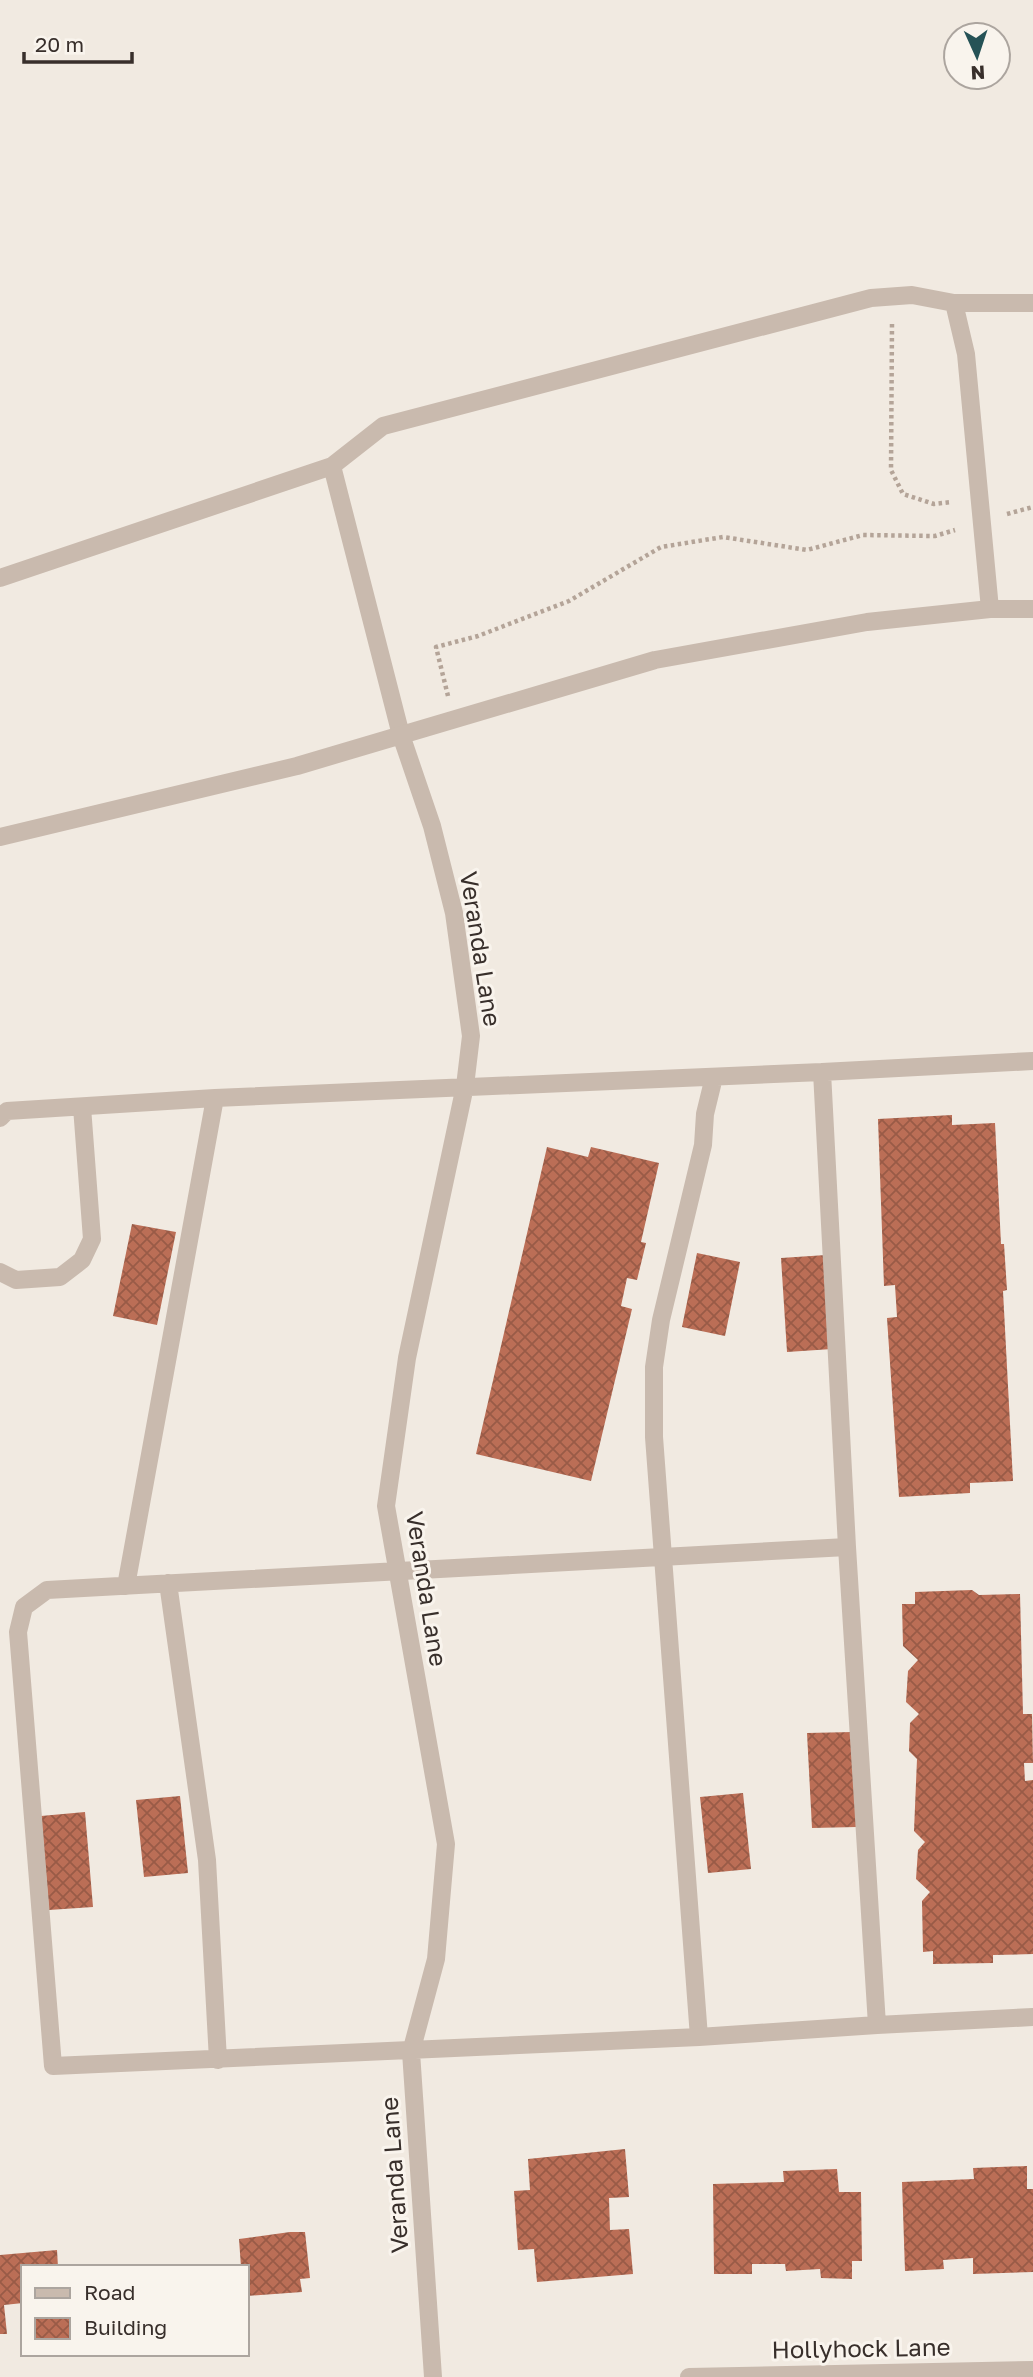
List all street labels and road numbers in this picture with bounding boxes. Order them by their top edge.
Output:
street label: Veranda Lane [455,869,508,1028]
street label: Veranda Lane [401,1509,454,1668]
street label: Veranda Lane [374,2096,413,2254]
street label: Hollyhock Lane [771,2331,951,2364]

